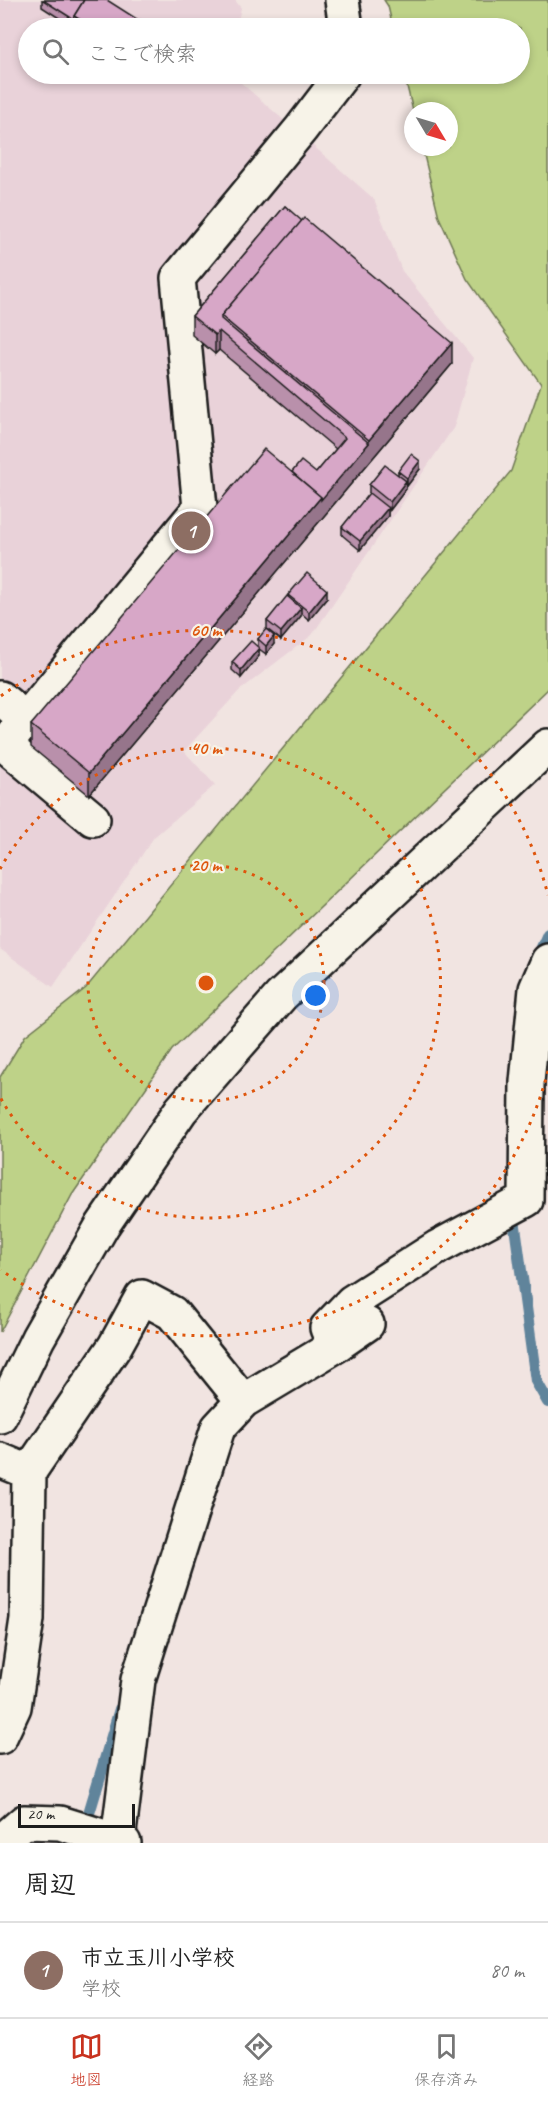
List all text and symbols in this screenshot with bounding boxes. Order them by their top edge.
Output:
search box [18,18,530,84]
icon: search [39,35,72,68]
text: ここで検索 [87,40,197,68]
north arrow [404,102,458,156]
pin: 1 [172,508,210,554]
text: 60 m [190,619,223,641]
text: 40 m [191,737,223,759]
text: 20 m [191,854,223,876]
centre of rings [196,973,216,993]
your location [301,981,330,1010]
scale bar [18,1801,135,1828]
text: 20 m [27,1804,54,1824]
text: 周辺 [24,1868,76,1901]
text: 市立玉川小学校 [81,1944,235,1972]
text: 1 [39,1958,48,1983]
text: 80 m [490,1958,524,1983]
text: 学校 [81,1976,121,2001]
tab: 地図 [70,2030,103,2090]
tab: 経路 [242,2030,275,2090]
tab: 保存済み [414,2030,478,2090]

